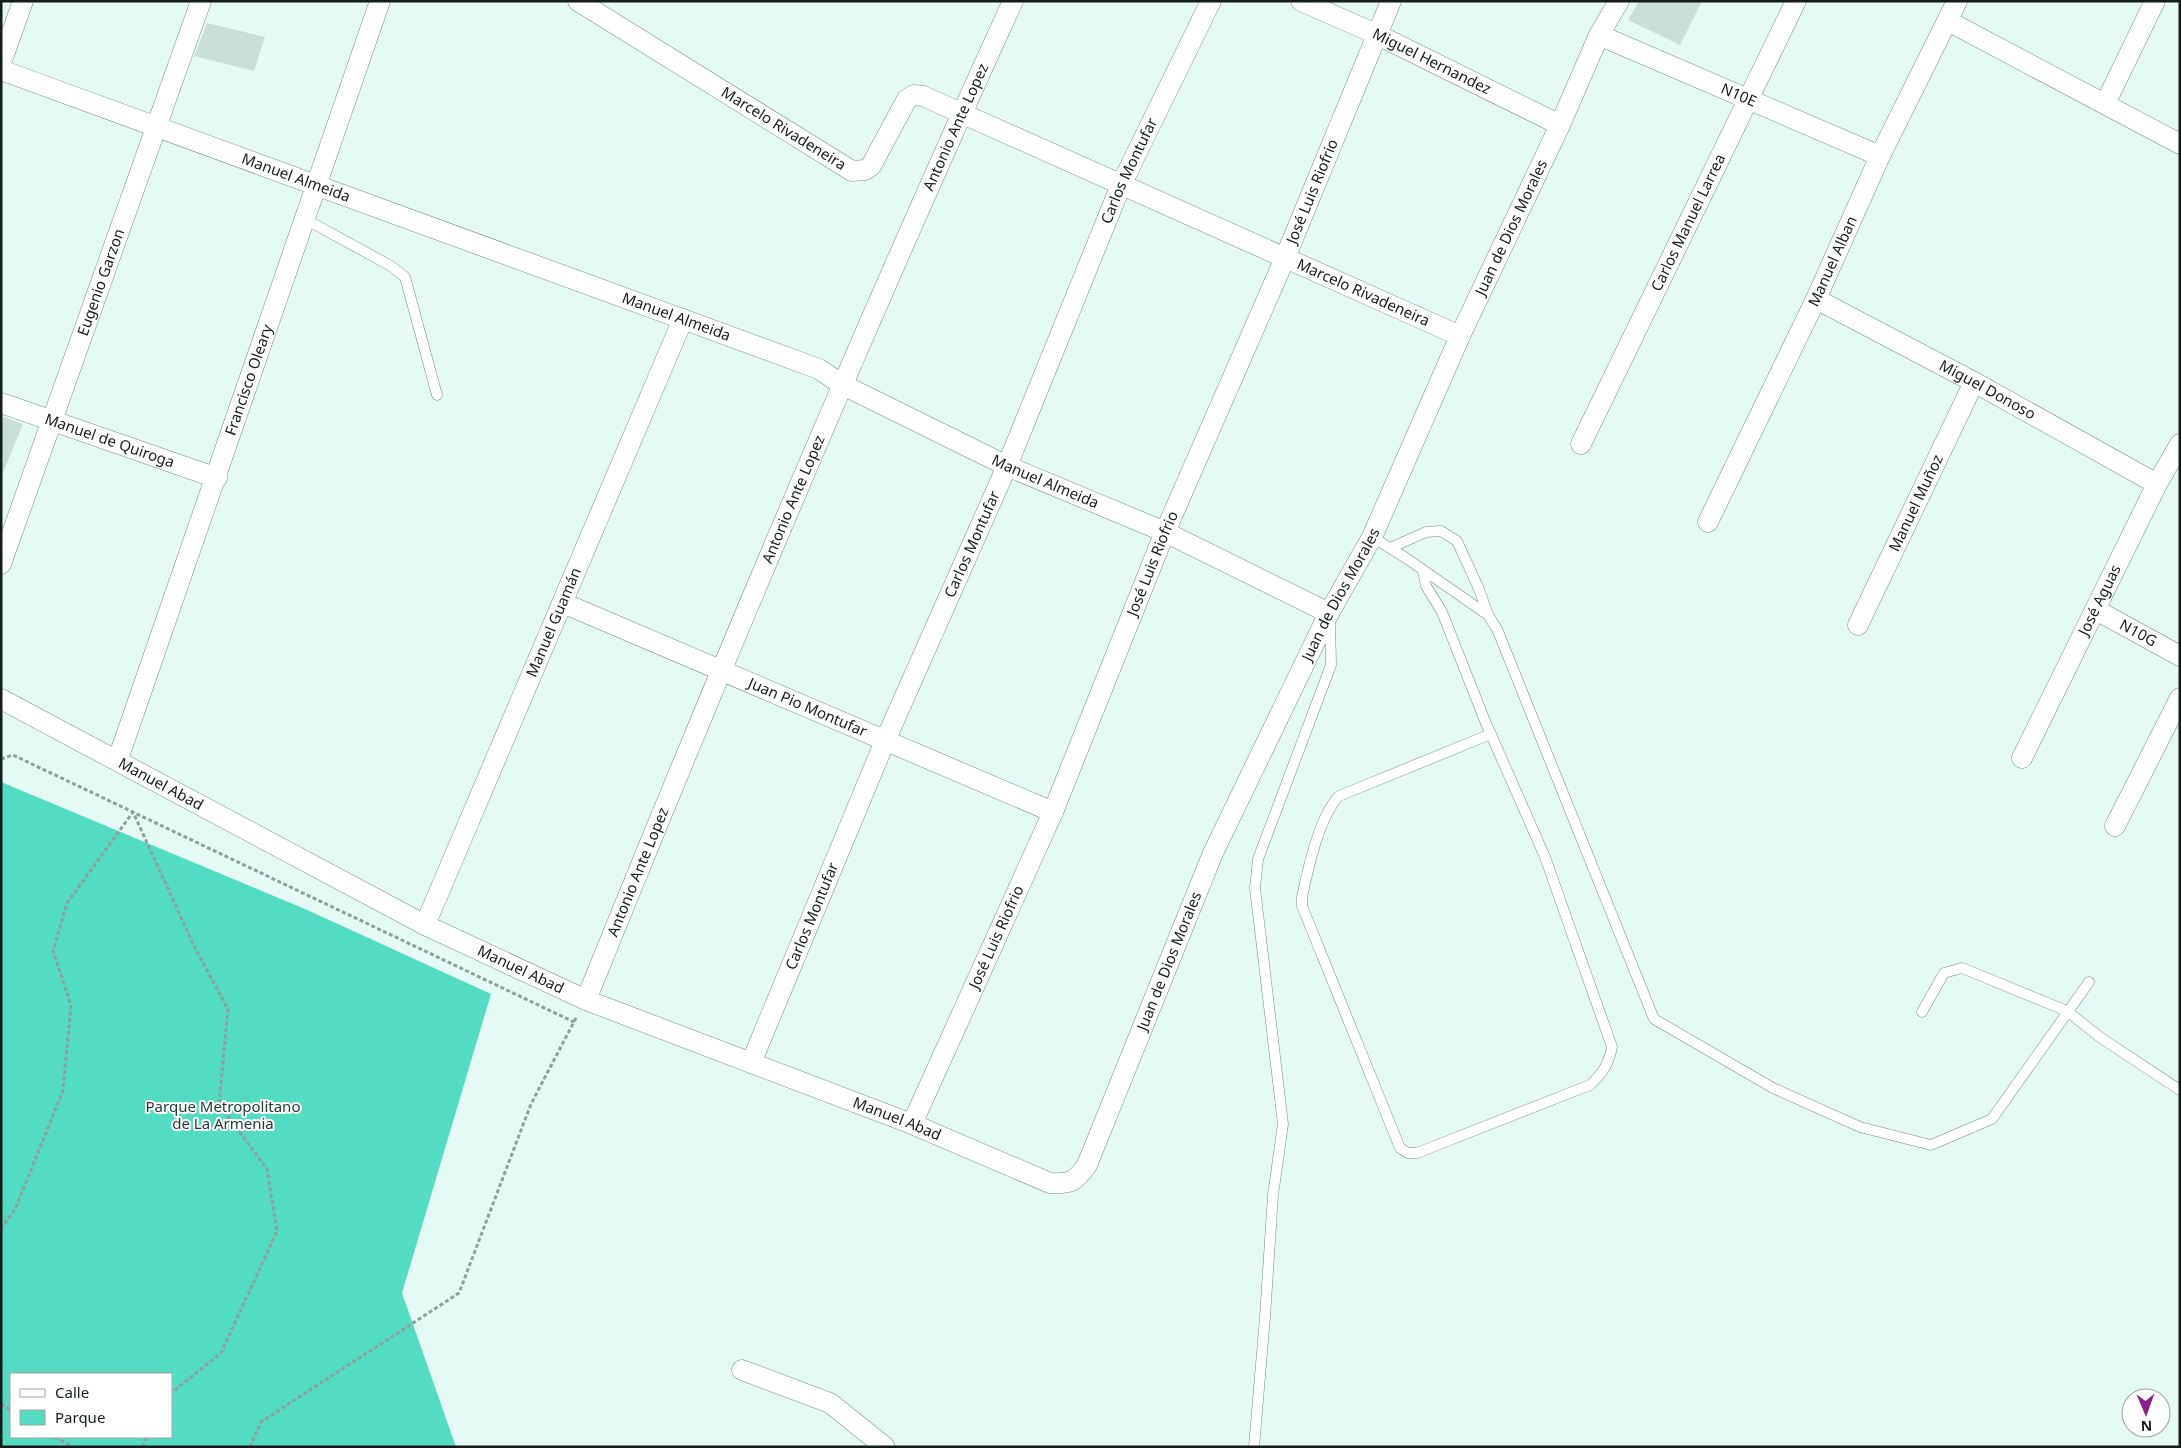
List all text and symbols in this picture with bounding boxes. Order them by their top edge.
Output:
street label: Miguel Hernandez [1370,23,1495,98]
street label: Antonio Ante Lopez [918,60,992,194]
street label: N10E [1718,78,1760,111]
street label: Marcelo Rivadeneira [718,81,850,174]
street label: Carlos Montufar [1095,114,1161,227]
street label: José Luis Riofrio [1280,136,1342,248]
street label: Manuel Almeida [239,148,353,206]
street label: Carlos Manuel Larrea [1646,150,1729,294]
street label: Juan de Dios Morales [1469,156,1551,300]
street label: Manuel Alban [1803,212,1861,310]
street label: Eugenio Garzon [72,226,128,338]
street label: Marcelo Rivadeneira [1294,253,1433,330]
street label: Manuel Almeida [620,287,734,345]
street label: Francisco Oleary [220,321,277,438]
street label: Miguel Donoso [1936,355,2040,423]
street label: Manuel de Quiroga [42,408,177,472]
street label: Antonio Ante Lopez [756,432,829,566]
street label: Manuel Almeida [989,449,1102,512]
street label: Manuel Muñoz [1884,451,1947,554]
street label: Carlos Montufar [939,487,1004,600]
street label: José Luis Riofrio [1121,508,1182,620]
street label: Juan de Dios Morales [1295,525,1384,666]
street label: José Aguas [2072,561,2125,640]
street label: Manuel Guamán [521,564,585,680]
street label: N10G [2116,614,2161,650]
street label: Juan Pio Montufar [744,671,871,741]
street label: Manuel Abad [115,752,207,814]
street label: Antonio Ante Lopez [602,804,672,939]
street label: Carlos Montufar [780,859,842,973]
street label: José Luis Riofrio [963,882,1028,994]
street label: Juan de Dios Morales [1131,888,1205,1035]
street label: Manuel Abad [475,940,568,997]
street label: Manuel Abad [850,1091,945,1144]
park label: Parque Metropolitano de La Armenia [146,1096,300,1133]
legend [10,1373,172,1438]
text: Calle [55,1382,89,1402]
north arrow [2121,1388,2171,1438]
text: Parque [55,1407,105,1427]
text: N [2140,1417,2152,1436]

